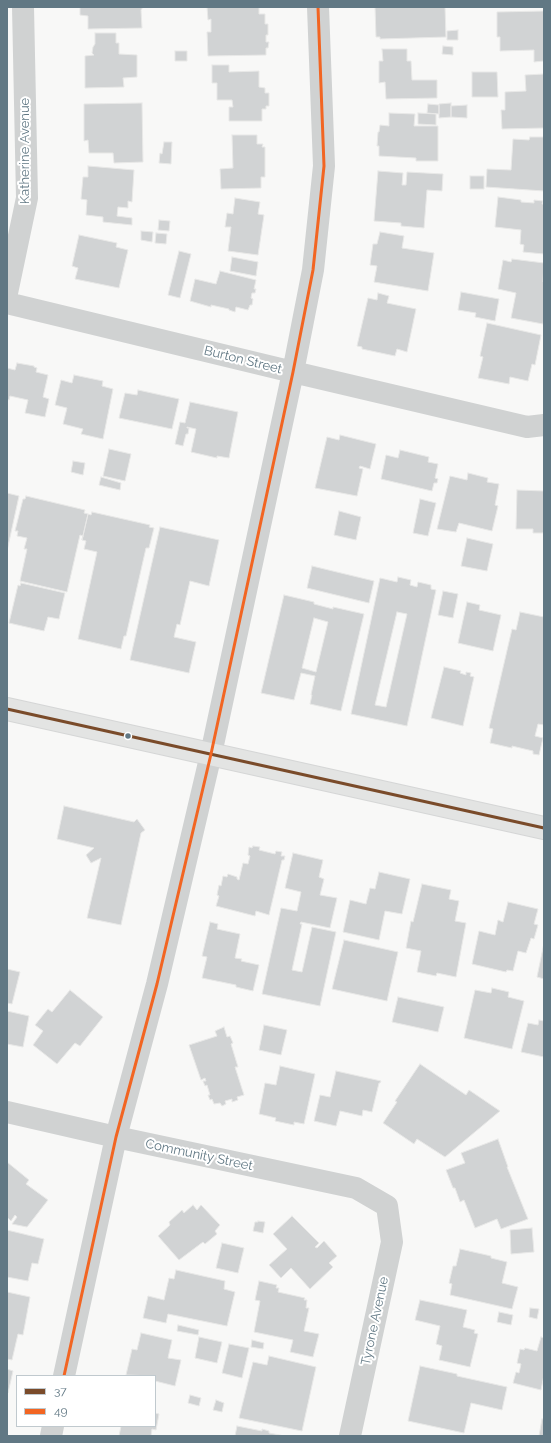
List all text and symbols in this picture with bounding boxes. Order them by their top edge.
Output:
street label: Katherine Avenue [17,98,33,204]
street label: Burton Street [202,343,284,377]
unlabelled marker [123,731,133,741]
street label: Community Street [144,1136,254,1174]
street label: Tyrone Avenue [358,1275,392,1367]
legend [16,1375,156,1427]
text: 37 [54,1384,67,1398]
text: 49 [54,1404,68,1418]

